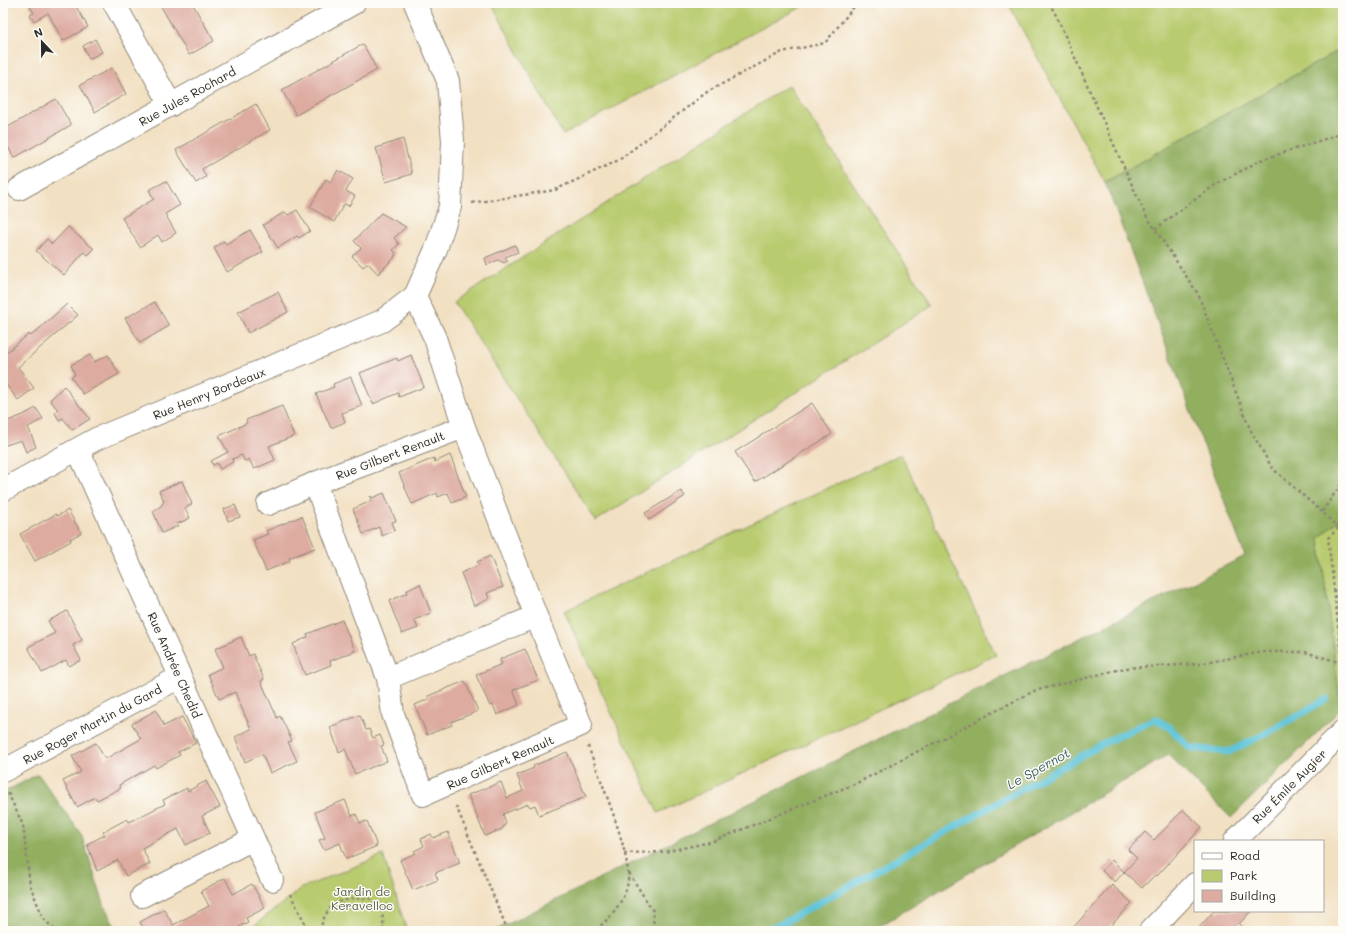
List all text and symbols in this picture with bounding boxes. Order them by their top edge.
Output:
north arrow [22,22,62,62]
text: N [31,24,45,41]
street label: Rue Jules Rochard [136,63,239,129]
street label: Rue Henry Bordeaux [150,363,268,423]
street label: Rue Gilbert Renault [333,427,447,483]
street label: Rue Andrée Chedid [144,609,206,721]
street label: Rue Roger Martin du Gard [20,680,165,767]
street label: Rue Gilbert Renault [444,731,556,793]
water label: Le Spernot [1003,744,1073,792]
street label: Rue Émile Augier [1248,745,1330,827]
legend [1194,840,1324,912]
text: Road [1230,847,1260,863]
text: Park [1230,867,1257,883]
park label: Jardin de Keravelloc [331,883,393,913]
text: Building [1230,887,1276,903]

